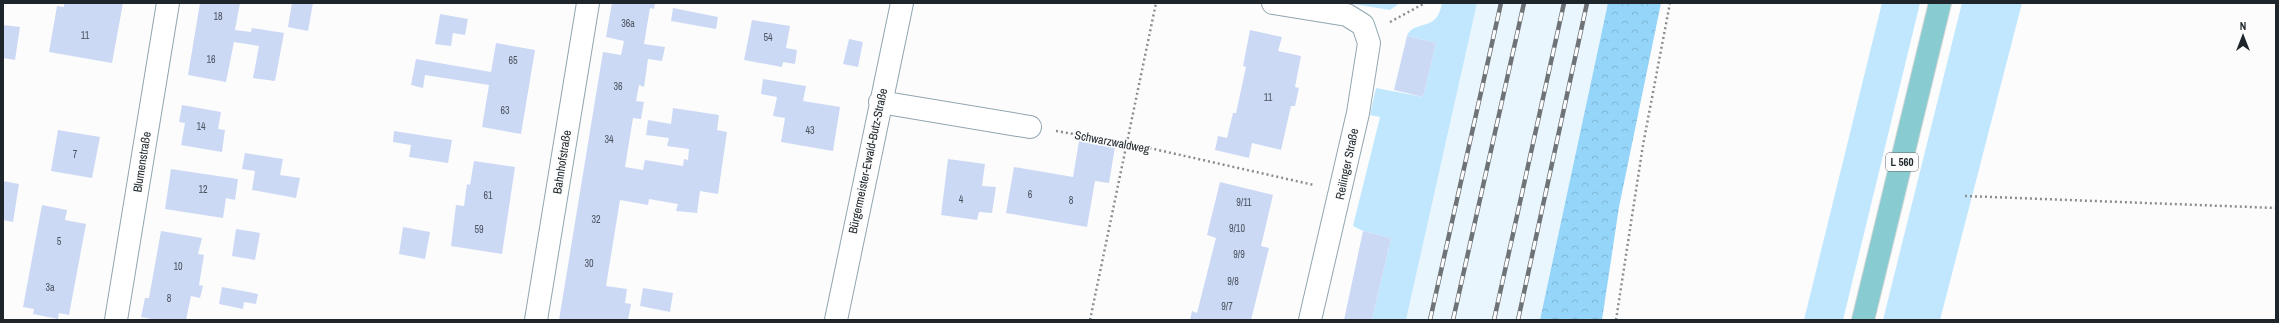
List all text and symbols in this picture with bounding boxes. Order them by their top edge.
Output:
house number: 18 [213,10,223,23]
north arrow [2223,16,2263,56]
house number: 36a [621,17,635,30]
text: N [2240,19,2246,33]
house number: 11 [81,29,90,42]
house number: 54 [763,31,773,44]
house number: 16 [206,53,216,66]
house number: 65 [508,54,518,67]
house number: 36 [613,80,623,93]
street label: Bürgermeister-Ewald-Butz-Straße [845,87,891,235]
house number: 11 [1264,91,1273,104]
house number: 63 [500,104,510,117]
house number: 14 [196,120,206,133]
house number: 43 [805,124,815,137]
street label: Schwarzwaldweg [1073,127,1151,157]
street label: Reilinger Straße [1332,127,1362,201]
street label: Bahnhofstraße [549,129,575,195]
street label: Blumenstraße [129,131,155,193]
house number: 34 [604,133,614,146]
house number: 7 [73,148,78,161]
road number: L 560 [1886,153,1918,171]
house number: 12 [198,183,208,196]
house number: 6 [1028,188,1033,201]
house number: 61 [483,189,493,202]
house number: 4 [959,193,964,206]
house number: 8 [1069,194,1074,207]
house number: 9/11 [1236,196,1252,209]
house number: 32 [591,213,601,226]
house number: 9/10 [1229,222,1245,235]
house number: 59 [474,223,484,236]
house number: 5 [57,235,62,248]
house number: 9/9 [1233,248,1245,261]
house number: 30 [584,257,594,270]
house number: 10 [173,260,183,273]
house number: 9/8 [1227,275,1239,288]
house number: 3a [45,281,55,294]
house number: 8 [167,292,172,305]
house number: 9/7 [1221,300,1233,313]

